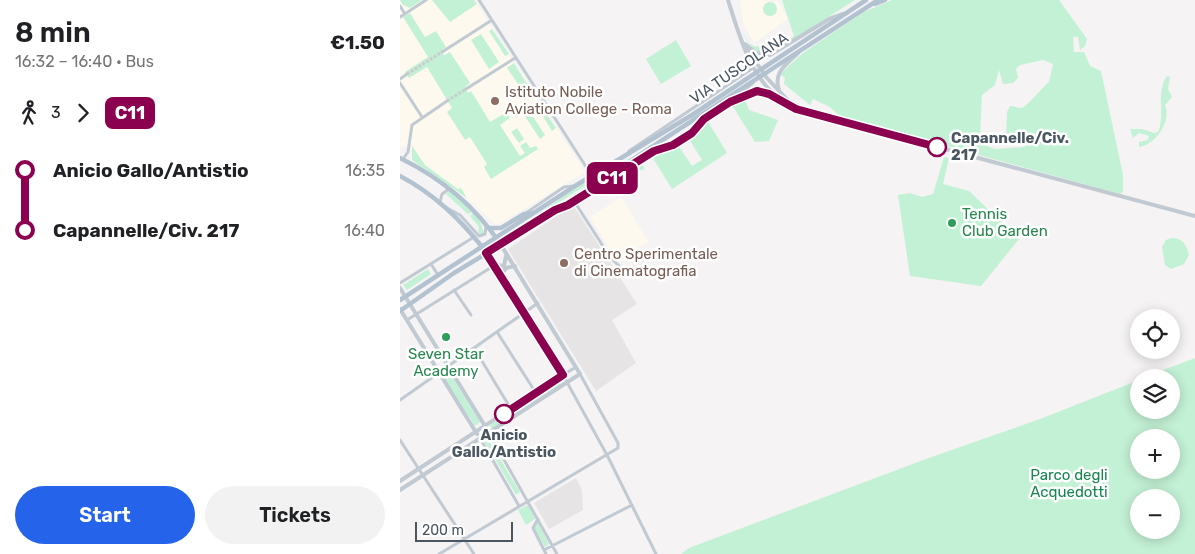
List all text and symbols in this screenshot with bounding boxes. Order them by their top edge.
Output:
text: 8 min [15,16,91,49]
street label: VIA TUSCOLANA [686,29,792,107]
text: €1.50 [330,31,385,54]
text: 16:32 – 16:40 · Bus [15,52,154,71]
place label: Istituto Nobile Aviation College - Roma [505,83,672,118]
marker: Istituto Nobile Aviation College - Roma [489,95,501,107]
icon: walk [15,99,43,127]
icon: forward [69,99,97,127]
text: C11 [115,102,145,124]
text: 3 [51,103,61,122]
place label: Capannelle/Civ. 217 [951,129,1069,164]
marker: Capannelle/Civ. 217 [927,137,947,157]
text: Anicio Gallo/Antistio [53,159,249,182]
text: 16:35 [345,161,385,180]
line badge: C11 [583,162,641,194]
text: C11 [597,167,627,189]
place label: Tennis Club Garden [962,205,1048,240]
marker: Tennis Club Garden [946,217,958,229]
text: Capannelle/Civ. 217 [53,219,239,242]
text: 16:40 [344,221,385,240]
place label: Centro Sperimentale di Cinematografia [574,245,718,280]
marker: Centro Sperimentale di Cinematografia [558,257,570,269]
map controls [1130,309,1180,539]
button: locate [1130,309,1180,359]
marker: Seven Star Academy [440,331,452,343]
place label: Seven Star Academy [408,345,484,380]
button: layers [1130,369,1180,419]
marker: Anicio Gallo/Antistio [494,404,514,424]
place label: Anicio Gallo/Antistio [452,426,556,461]
button: + [1130,429,1180,479]
park label: Parco degli Acquedotti [1030,466,1108,501]
button: Start [15,486,195,544]
button: Tickets [205,486,385,544]
button: − [1130,489,1180,539]
scale bar [415,519,512,542]
text: 200 m [422,522,464,539]

